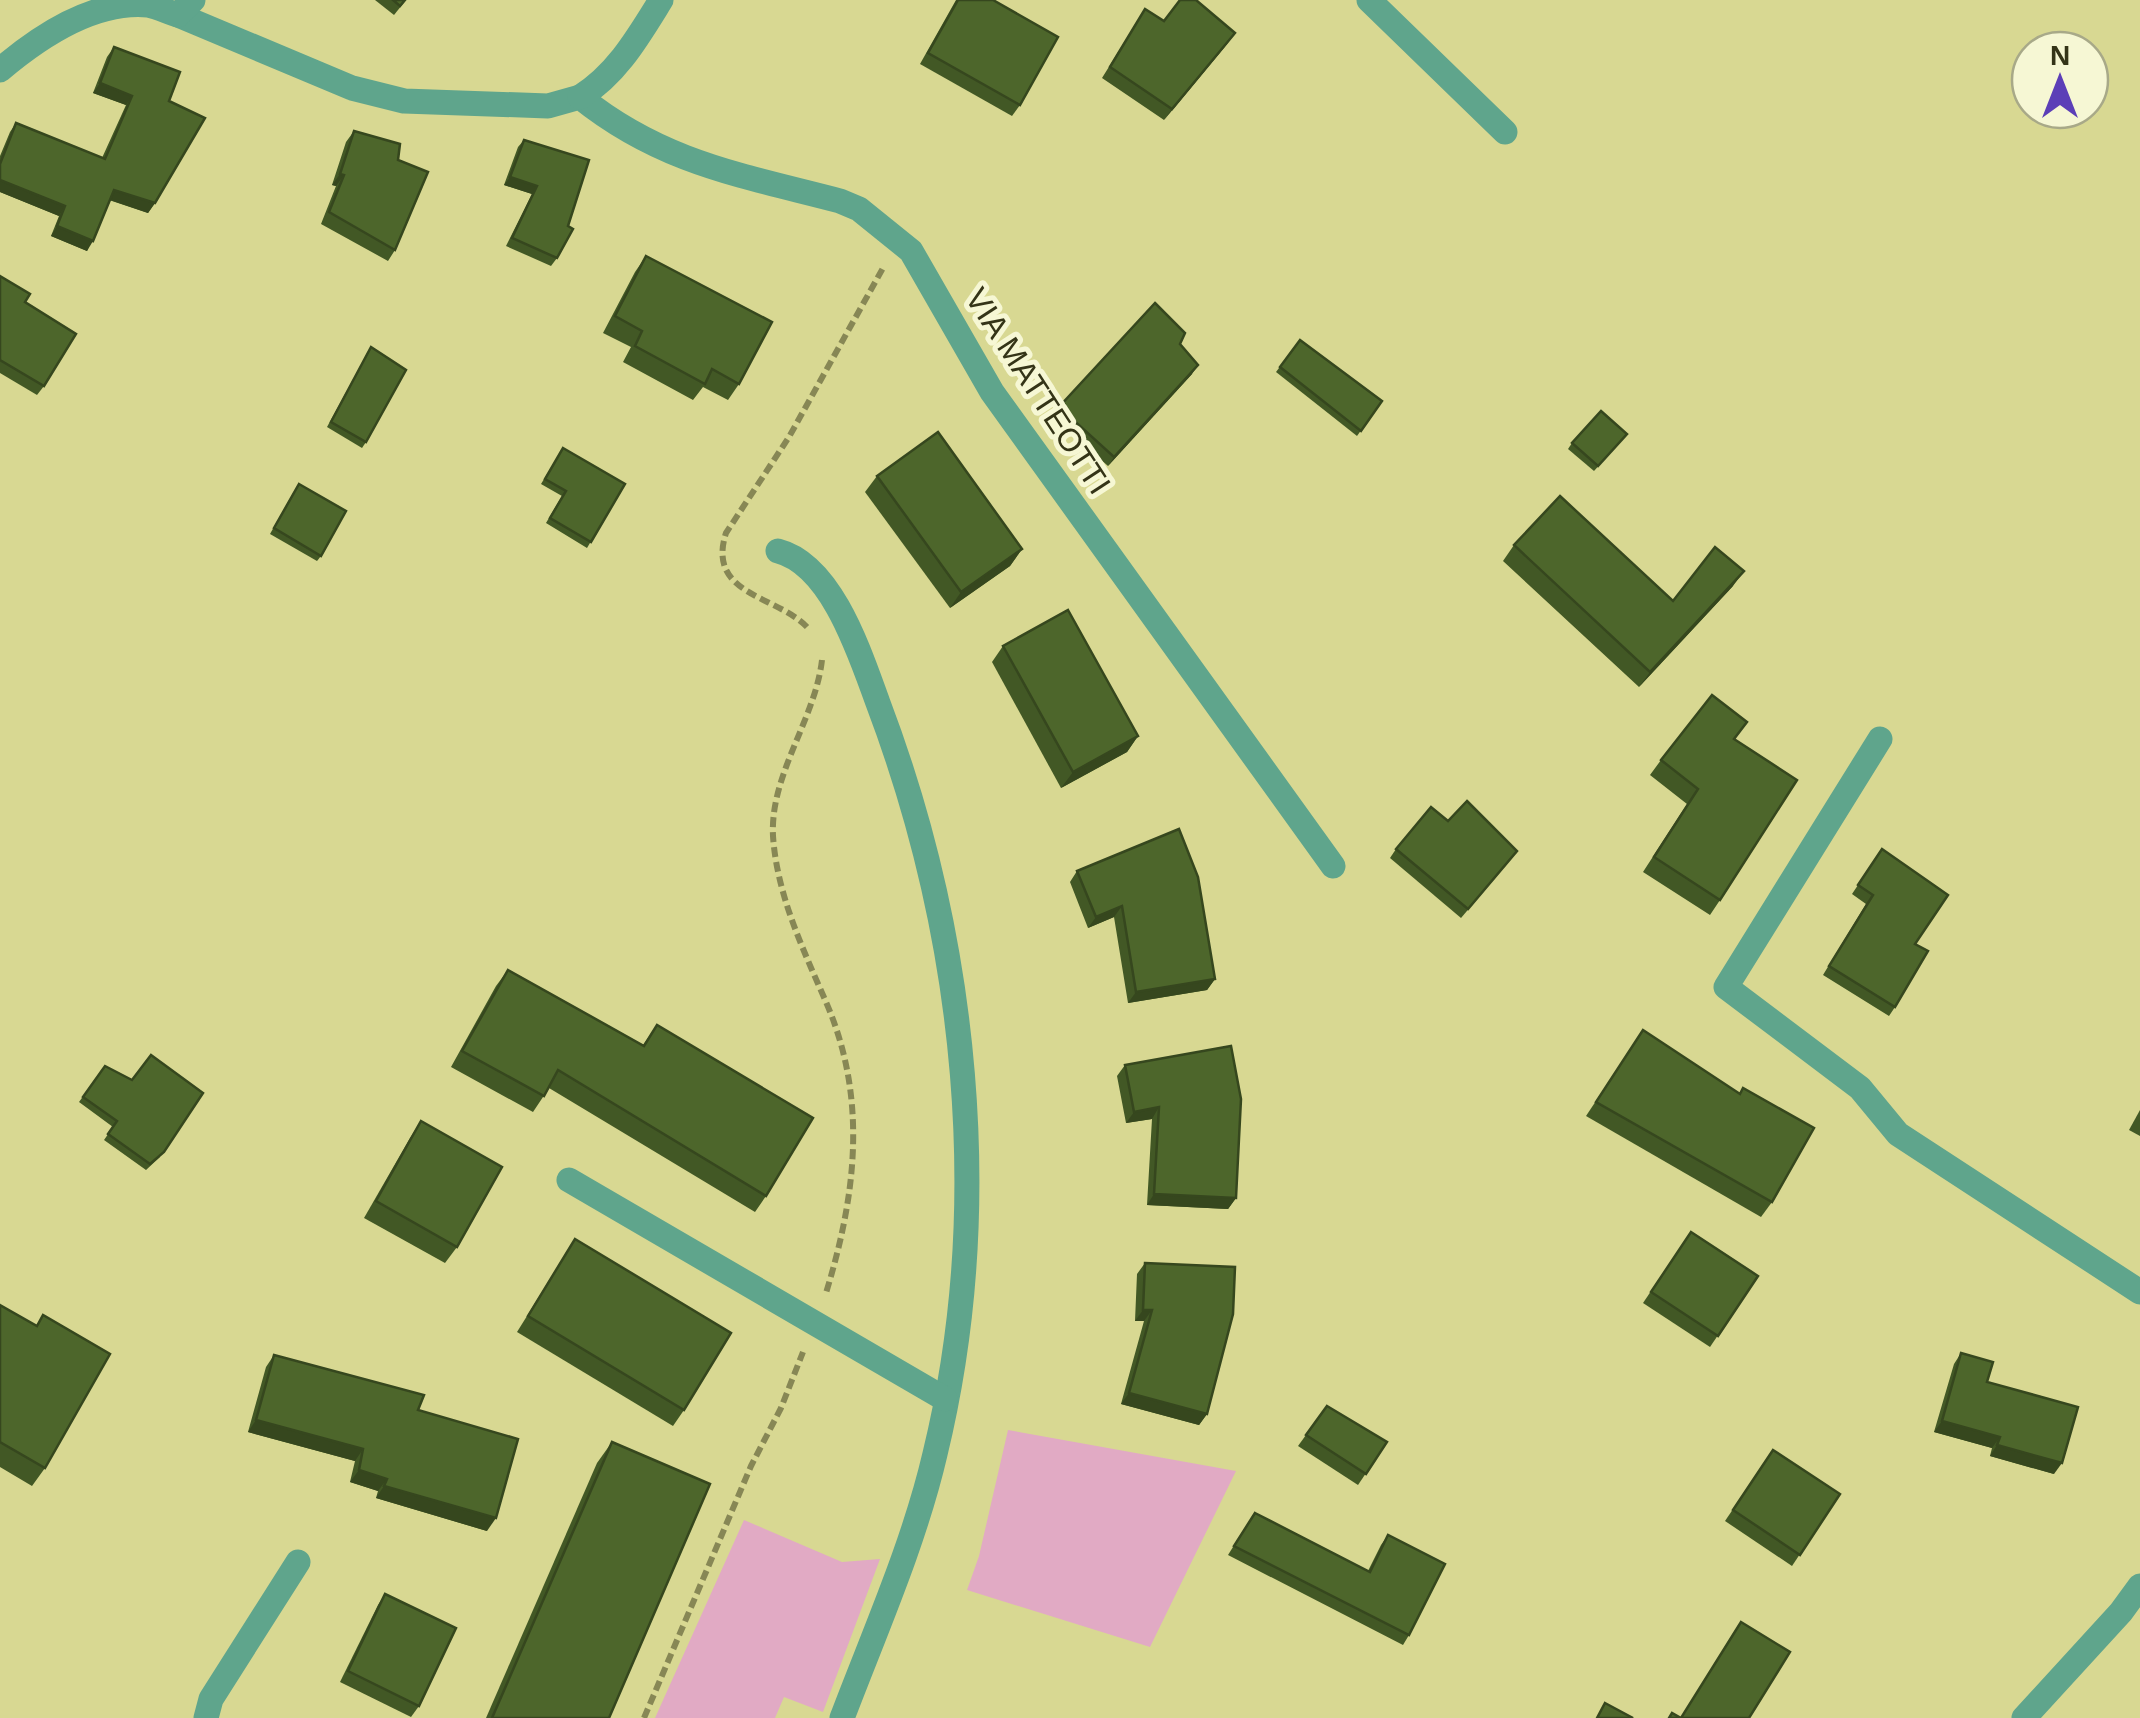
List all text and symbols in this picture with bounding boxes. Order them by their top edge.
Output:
north arrow [2010,30,2110,130]
text: N [2050,40,2070,71]
street label: VIA MATTEOTTI [958,282,1118,500]

